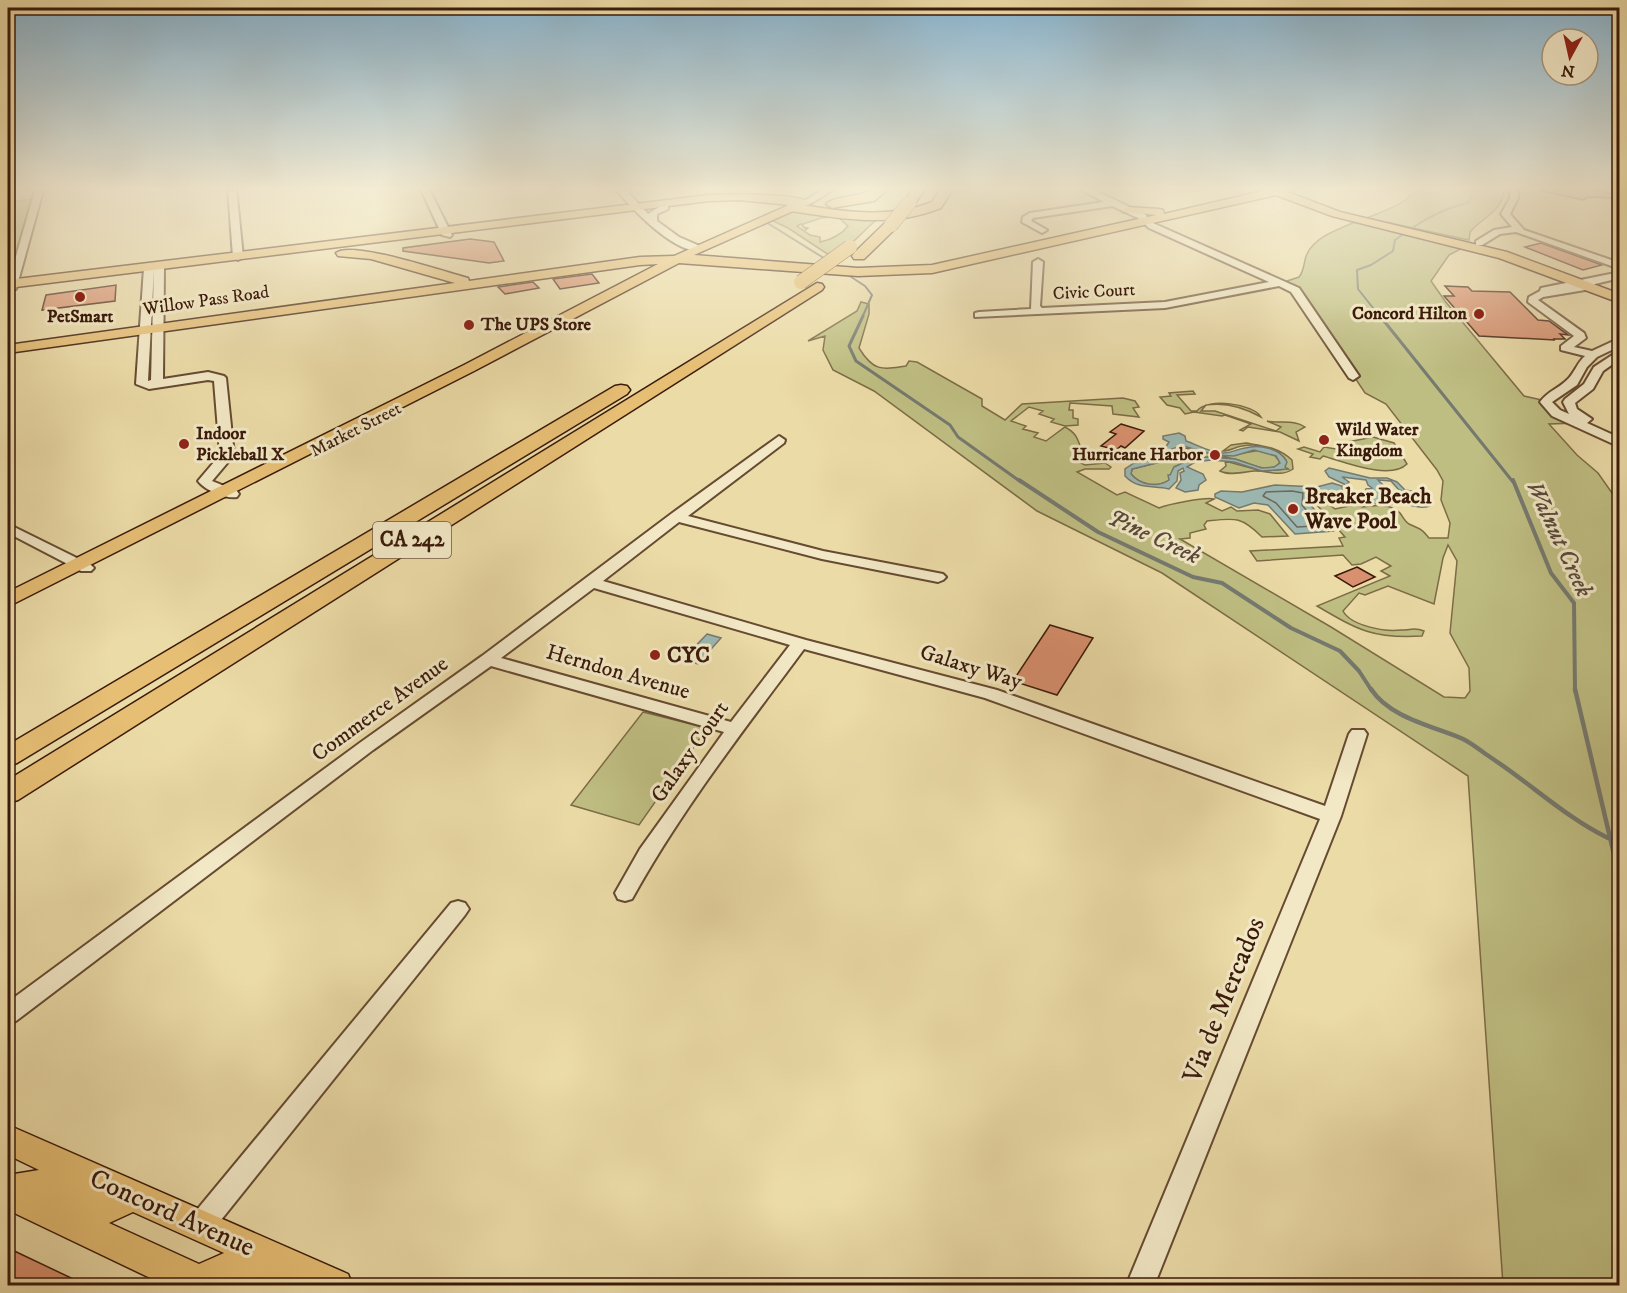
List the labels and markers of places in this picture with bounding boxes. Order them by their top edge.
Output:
marker: PetSmart [73,290,87,304]
place label: Concord Hilton [1352,303,1468,325]
place label: PetSmart [47,306,113,328]
marker: Concord Hilton [1472,307,1486,321]
place label: The UPS Store [480,314,592,336]
marker: The UPS Store [462,318,476,332]
place label: Wild Water Kingdom [1335,419,1419,462]
place label: Indoor Pickleball X [196,423,285,466]
marker: Wild Water Kingdom [1317,433,1331,447]
marker: Indoor Pickleball X [177,437,191,451]
place label: Hurricane Harbor [1072,444,1203,466]
marker: Hurricane Harbor [1208,448,1222,462]
place label: Breaker Beach Wave Pool [1304,483,1432,535]
marker: Breaker Beach Wave Pool [1286,502,1300,516]
place label: CYC [667,642,710,669]
marker: CYC [648,648,662,662]

